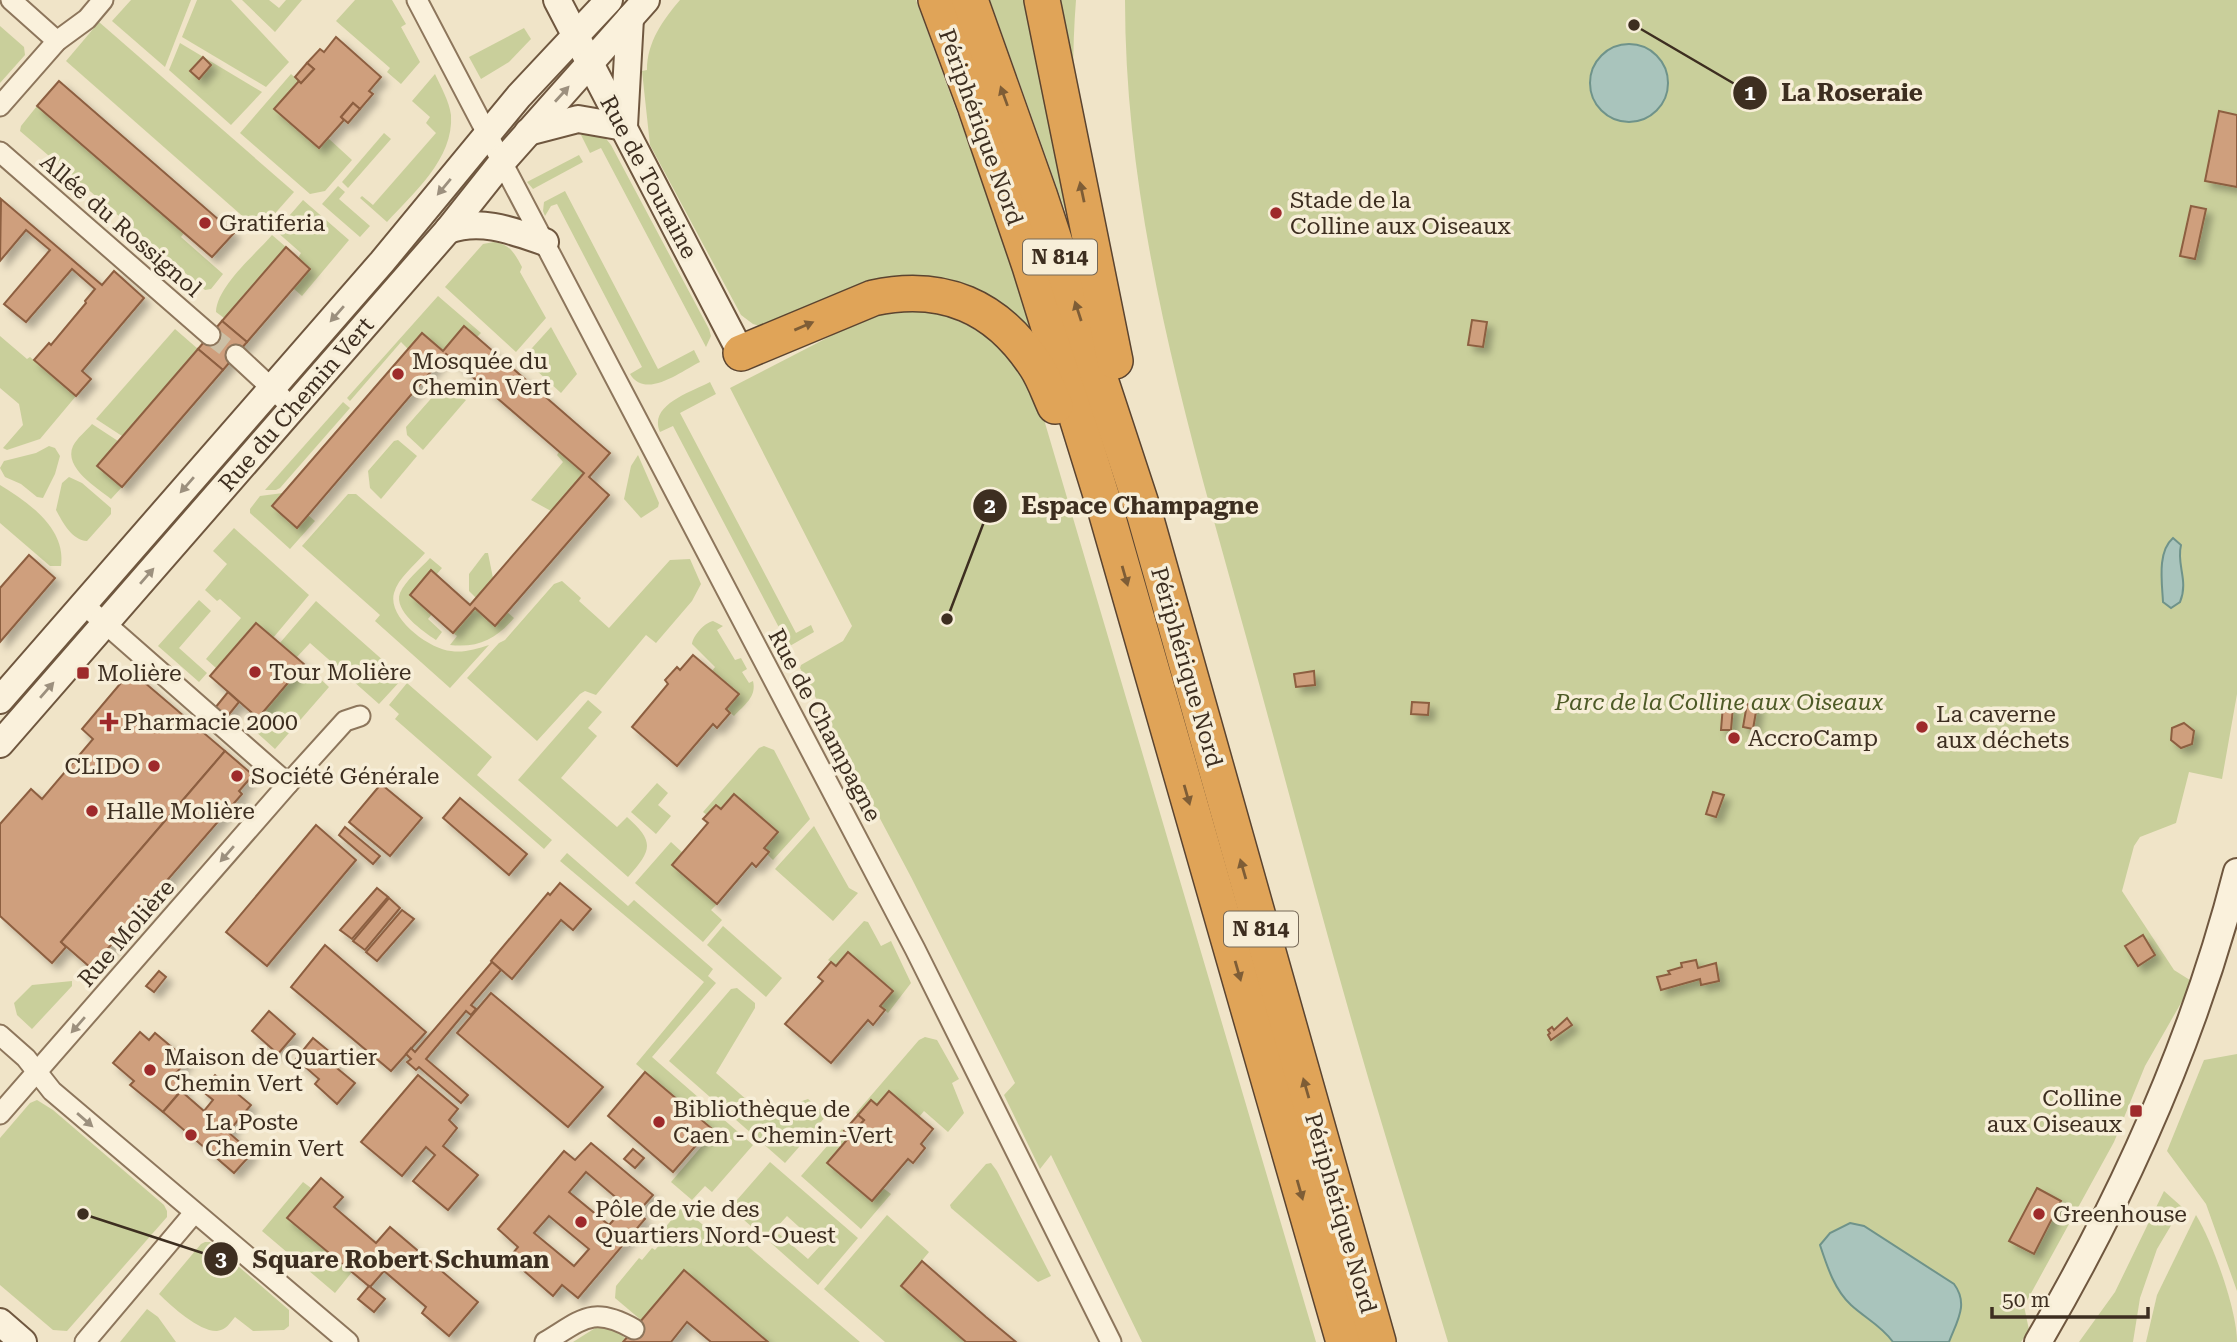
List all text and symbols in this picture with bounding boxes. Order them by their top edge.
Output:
street label: Périphérique Nord [932,25,1029,229]
callout: La Roseraie [1732,70,1937,115]
text: La Roseraie [1781,79,1923,107]
text: 1 [1744,81,1756,105]
one-way arrow [554,85,570,103]
one-way arrow [998,85,1009,106]
street label: Rue de Touraine [594,91,703,263]
street label: Allée du Rossignol [35,148,207,303]
one-way arrow [437,178,452,195]
one-way arrow [1076,181,1087,203]
place label: Stade de la Colline aux Oiseaux [1290,187,1512,240]
marker: Stade de la Colline aux Oiseaux [1268,205,1284,221]
place label: Gratiferia [219,210,326,237]
marker: Gratiferia [197,215,213,231]
road number: N 814 [1023,240,1097,274]
one-way arrow [1072,300,1083,321]
one-way arrow [329,305,345,323]
street label: Rue du Chemin Vert [213,311,380,497]
one-way arrow [793,321,814,332]
place label: Mosquée du Chemin Vert [412,348,551,401]
marker: Mosquée du Chemin Vert [390,366,406,382]
one-way arrow [179,476,195,494]
callout: Espace Champagne [973,483,1273,528]
text: Espace Champagne [1021,492,1259,520]
text: 2 [984,494,996,518]
street label: Périphérique Nord [1145,564,1228,770]
one-way arrow [1120,566,1130,587]
one-way arrow [139,567,155,585]
street label: Rue de Champagne [762,624,887,826]
place label: Tour Molière [269,659,411,686]
place label: Molière [97,660,182,687]
marker: Tour Molière [247,664,263,680]
marker: Molière [75,665,91,681]
one-way arrow [39,682,54,699]
park label: Parc de la Colline aux Oiseaux [1554,689,1884,716]
place label: La caverne aux déchets [1936,701,2069,754]
place label: Pharmacie 2000 [123,709,298,736]
marker: Pharmacie 2000 [101,714,117,730]
marker: La caverne aux déchets [1914,719,1930,735]
place label: AccroCamp [1748,725,1878,752]
marker: AccroCamp [1726,730,1742,746]
place label: CLIDO [65,753,140,780]
marker: CLIDO [146,758,162,774]
place label: Société Générale [251,763,439,790]
marker: Société Générale [229,768,245,784]
one-way arrow [1183,785,1193,806]
place label: Halle Molière [106,798,255,825]
marker: Halle Molière [84,803,100,819]
one-way arrow [219,845,235,863]
one-way arrow [1238,858,1248,879]
street label: Rue Molière [73,874,180,992]
road number: N 814 [1224,912,1298,946]
one-way arrow [1233,961,1243,982]
one-way arrow [70,1016,86,1034]
place label: Maison de Quartier Chemin Vert [164,1044,377,1097]
marker: Maison de Quartier Chemin Vert [142,1062,158,1078]
one-way arrow [1300,1077,1310,1098]
place label: Colline aux Oiseaux [1987,1085,2123,1138]
place label: Bibliothèque de Caen - Chemin-Vert [673,1096,894,1149]
marker: Colline aux Oiseaux [2128,1103,2144,1119]
place label: La Poste Chemin Vert [205,1109,344,1162]
street label: Périphérique Nord [1299,1110,1382,1316]
one-way arrow [77,1112,94,1127]
marker: Bibliothèque de Caen - Chemin-Vert [651,1114,667,1130]
marker: La Poste Chemin Vert [183,1127,199,1143]
one-way arrow [1296,1180,1306,1201]
place label: Pôle de vie des Quartiers Nord-Ouest [595,1196,836,1249]
place label: Greenhouse [2053,1201,2187,1228]
marker: Greenhouse [2031,1206,2047,1222]
marker: Pôle de vie des Quartiers Nord-Ouest [573,1214,589,1230]
callout: Square Robert Schuman [203,1237,563,1282]
text: Square Robert Schuman [253,1246,549,1274]
text: 3 [215,1247,227,1271]
scale bar [1992,1276,2148,1320]
text: 50 m [2002,1288,2050,1312]

